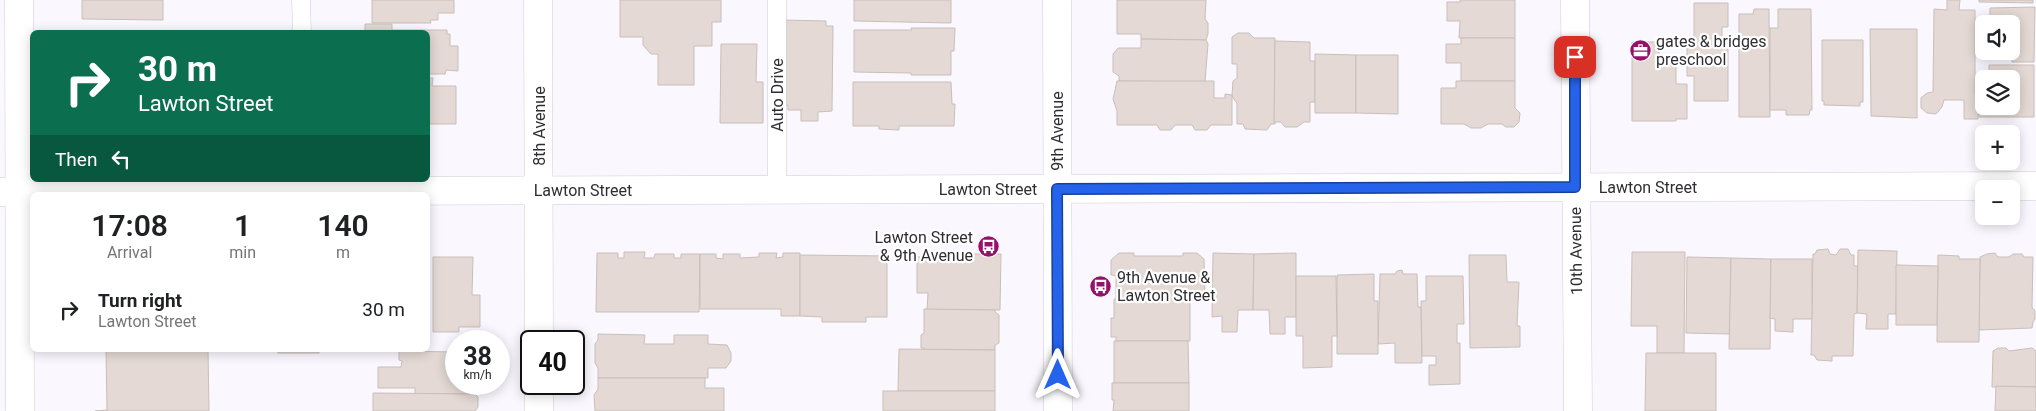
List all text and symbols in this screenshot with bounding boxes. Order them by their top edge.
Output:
map controls [1975,15,2020,225]
button: sound [1975,15,2020,60]
place label: gates & bridges preschool [1656,32,1767,69]
pin [1554,36,1596,78]
office icon: gates & bridges preschool [1628,38,1652,62]
icon: arrive [1561,43,1589,71]
text: 30 m [138,49,217,90]
icon: right [55,50,120,115]
street label: Auto Drive [768,58,787,132]
button: layers [1975,70,2020,115]
street label: 8th Avenue [530,86,549,166]
text: Lawton Street [138,91,274,116]
street label: 9th Avenue [1048,91,1067,171]
button: + [1975,125,2020,170]
icon: left [107,145,135,173]
text: Then [55,148,97,171]
street label: Lawton Street [1599,178,1697,197]
street label: Lawton Street [939,180,1037,199]
button: − [1975,180,2020,225]
street label: Lawton Street [534,181,632,200]
street label: 10th Avenue [1566,207,1586,295]
text: 17:08 [91,208,168,243]
text: 1 [234,208,251,243]
text: 140 [317,208,369,243]
place label: Lawton Street & 9th Avenue [874,228,973,265]
bus stop icon: Lawton Street & 9th Avenue [977,234,1001,258]
text: Arrival [107,243,152,262]
text: min [229,243,256,262]
text: m [336,243,350,262]
place label: 9th Avenue & Lawton Street [1117,268,1216,305]
bus stop icon: 9th Avenue & Lawton Street [1089,274,1113,298]
text: Turn right [98,289,182,312]
icon: right [55,296,83,324]
text: 30 m [362,298,405,321]
text: Lawton Street [98,312,197,331]
speed limit sign: 40 [520,330,585,395]
text: 38 [463,342,492,371]
position arrow [1031,348,1083,400]
text: km/h [463,368,492,382]

